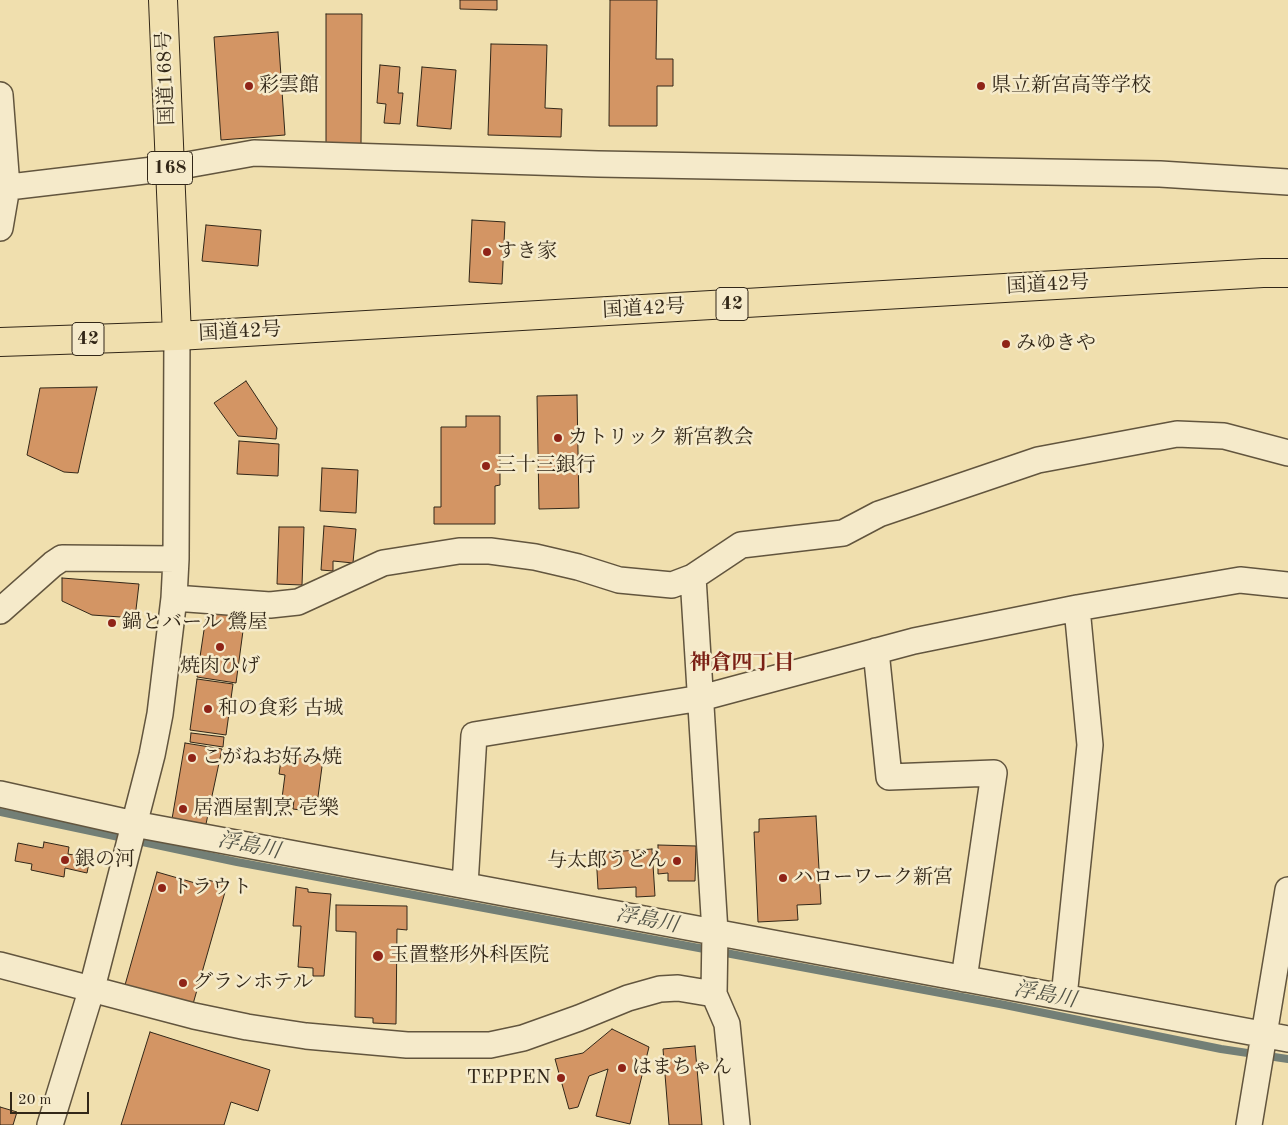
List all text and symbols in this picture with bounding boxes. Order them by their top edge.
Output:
street label: 国道168号 [152,30,180,126]
place label: 彩雲館 [259,74,319,98]
place label: 県立新宮高等学校 [991,74,1151,98]
marker: 彩雲館 [243,80,255,92]
marker: 県立新宮高等学校 [975,80,987,92]
road number: 168 [148,152,192,184]
place label: すき家 [497,240,557,264]
marker: すき家 [481,246,493,258]
street label: 国道42号 [1006,271,1090,299]
road number: 42 [716,288,748,320]
street label: 国道42号 [602,295,686,323]
street label: 国道42号 [198,318,282,346]
road number: 42 [72,322,104,356]
place label: みゆきや [1016,332,1096,356]
marker: みゆきや [1000,338,1012,350]
place label: カトリック 新宮教会 [568,426,754,450]
marker: カトリック 新宮教会 [552,432,564,444]
place label: 三十三銀行 [496,454,596,478]
marker: 三十三銀行 [480,460,492,472]
place label: 鍋とバール 鶯屋 [122,611,268,635]
marker: 鍋とバール 鶯屋 [106,617,118,629]
marker: 焼肉ひげ [214,641,226,653]
district label: 神倉四丁目 [690,650,794,676]
place label: 焼肉ひげ [180,655,260,679]
place label: 和の食彩 古城 [218,697,344,721]
marker: 和の食彩 古城 [202,703,214,715]
place label: こがねお好み焼 [202,746,342,770]
marker: こがねお好み焼 [186,752,198,764]
place label: 居酒屋割烹 壱樂 [193,797,339,821]
marker: 居酒屋割烹 壱樂 [177,803,189,815]
water label: 浮島川 [216,828,282,864]
place label: 銀の河 [75,848,135,872]
place label: 与太郎うどん [547,849,667,873]
marker: 銀の河 [59,854,71,866]
marker: 与太郎うどん [671,855,683,867]
place label: ハローワーク新宮 [793,866,953,890]
marker: ハローワーク新宮 [777,872,789,884]
place label: トラウト [172,876,252,900]
marker: トラウト [156,882,168,894]
water label: 浮島川 [614,902,680,938]
place label: 玉置整形外科医院 [389,944,549,968]
marker: 玉置整形外科医院 [371,949,385,963]
place label: グランホテル [193,971,313,995]
marker: グランホテル [177,977,189,989]
water label: 浮島川 [1012,977,1078,1013]
place label: はまちゃん [632,1056,732,1080]
marker: はまちゃん [616,1062,628,1074]
place label: TEPPEN [467,1066,551,1090]
marker: TEPPEN [555,1072,567,1084]
scale bar [12,1082,91,1114]
text: 20 m [18,1093,52,1108]

